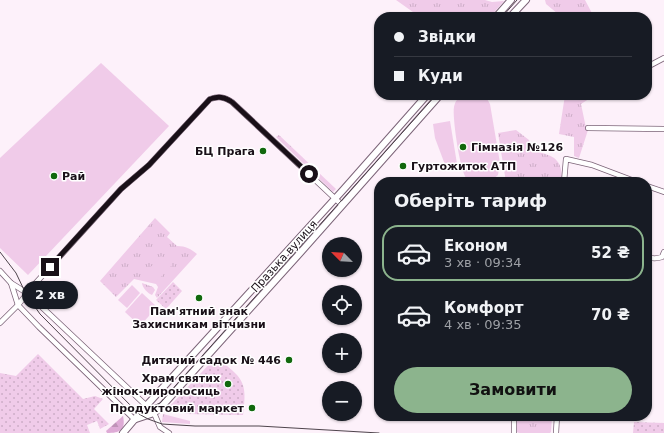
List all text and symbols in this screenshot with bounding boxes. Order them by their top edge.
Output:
text: Звідки [418,28,476,46]
text: Куди [418,67,463,85]
place label: Гімназія №126 [471,141,563,154]
marker: Гімназія №126 [458,142,468,152]
place label: БЦ Прага [195,145,255,158]
marker: БЦ Прага [258,146,268,156]
place label: Гуртожиток АТП [411,160,516,173]
marker: Гуртожиток АТП [398,161,408,171]
route start [300,165,318,183]
place label: Рай [62,170,85,183]
marker: Рай [49,171,59,181]
text: Оберіть тариф [394,190,547,211]
street label: Празька вулиця [249,218,320,295]
icon: car [396,235,432,271]
north arrow [322,237,362,277]
map controls [322,237,362,421]
text: Економ [444,237,508,255]
text: 52 ₴ [591,244,630,262]
text: 3 хв · 09:34 [444,255,522,270]
route end [41,258,59,276]
callout: 2 хв [22,281,78,309]
button: locate [322,285,362,325]
text: 2 хв [35,287,65,302]
marker: Пам'ятний знак Захисникам вітчизни [194,293,204,303]
icon: car [396,297,432,333]
text: Комфорт [444,299,523,317]
place label: Пам'ятний знак Захисникам вітчизни [132,305,266,331]
text: 70 ₴ [591,306,630,324]
text: 4 хв · 09:35 [444,317,522,332]
button: + [322,333,362,373]
place label: Дитячий садок № 446 [142,354,281,367]
marker: Дитячий садок № 446 [284,355,294,365]
button: Замовити [394,367,632,413]
place label: Храм святих жінок-мироносиць [101,372,220,398]
marker: Храм святих жінок-мироносиць [223,379,233,389]
button: − [322,381,362,421]
place label: Продуктовий маркет [110,402,245,415]
marker: Продуктовий маркет [247,403,257,413]

